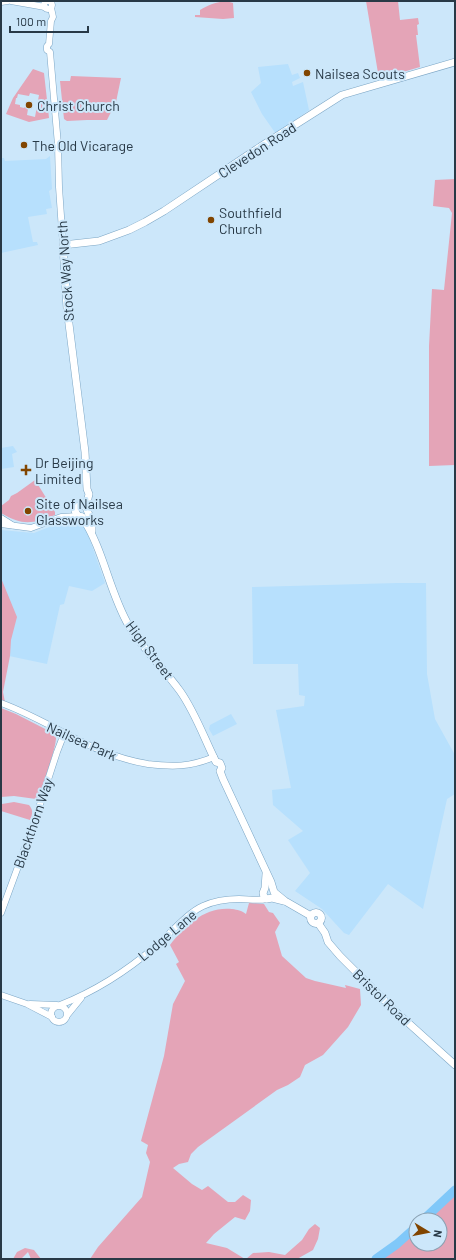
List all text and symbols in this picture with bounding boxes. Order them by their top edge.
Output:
scale bar [10,8,88,34]
text: 100 m [16,14,46,28]
place label: Nailsea Scouts [315,65,405,82]
marker: Nailsea Scouts [302,68,312,78]
place label: Christ Church [37,97,120,114]
marker: Christ Church [24,100,34,110]
street label: Clevedon Road [215,119,299,181]
place label: The Old Vicarage [32,137,133,154]
marker: The Old Vicarage [19,140,29,150]
place label: Southfield Church [219,204,282,237]
marker: Southfield Church [206,215,216,225]
street label: Stock Way North [53,220,77,322]
place label: Dr Beijing Limited [35,454,93,487]
marker: Dr Beijing Limited [20,464,32,476]
place label: Site of Nailsea Glassworks [36,495,123,528]
marker: Site of Nailsea Glassworks [23,506,33,516]
street label: High Street [123,617,177,683]
street label: Nailsea Park [44,718,120,764]
street label: Blackthorn Way [10,775,57,870]
street label: Lodge Lane [134,906,200,964]
street label: Bristol Road [350,965,414,1029]
north arrow [408,1212,448,1252]
text: N [431,1229,445,1239]

